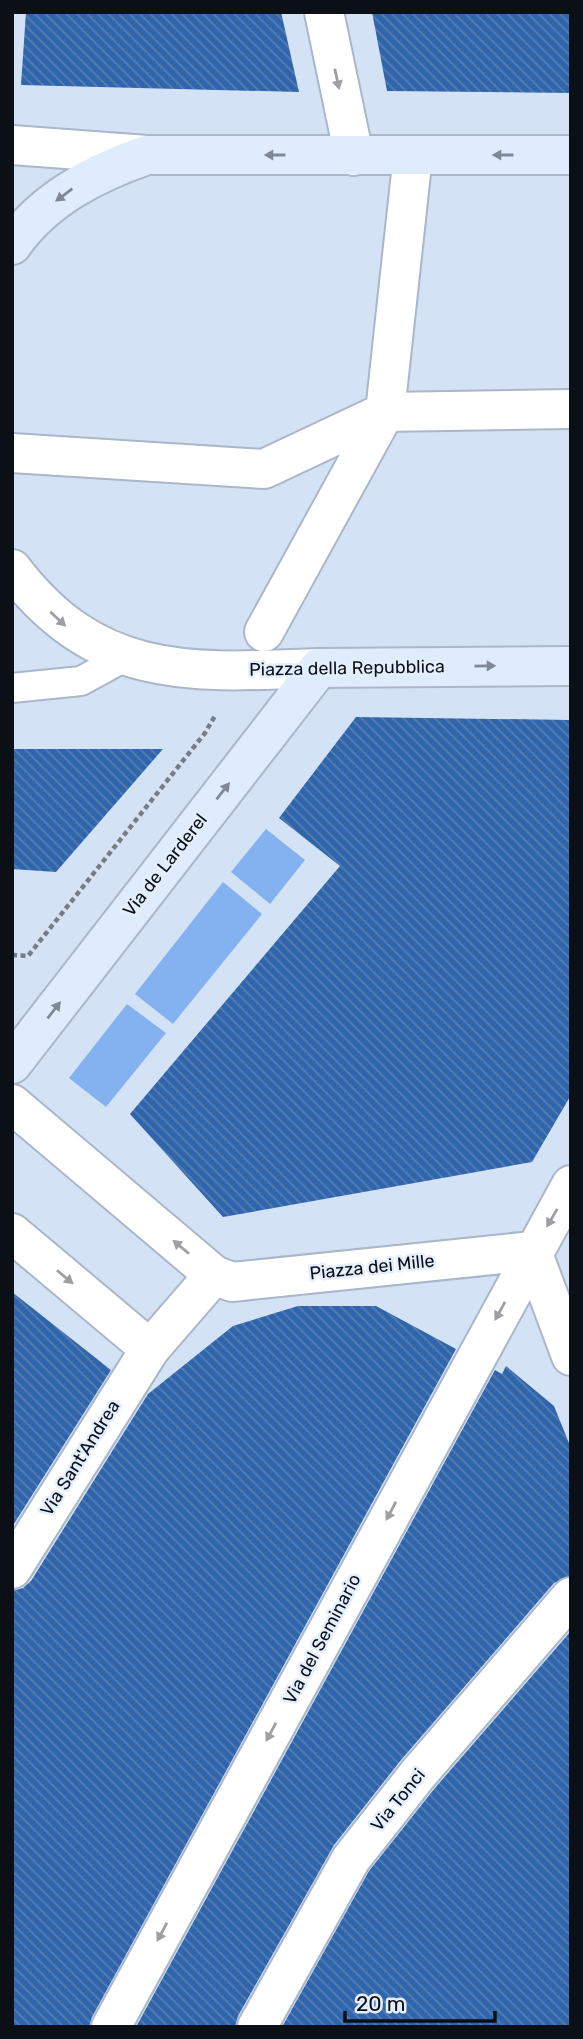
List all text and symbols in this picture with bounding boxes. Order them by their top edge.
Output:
one-way arrow [332,68,343,90]
one-way arrow [264,149,286,161]
one-way arrow [491,149,513,161]
one-way arrow [55,188,73,202]
one-way arrow [49,610,66,626]
street label: Piazza della Repubblica [249,655,445,681]
one-way arrow [475,661,497,672]
one-way arrow [215,782,230,800]
street label: Via de Larderel [118,809,212,921]
one-way arrow [47,1001,62,1019]
one-way arrow [546,1209,558,1228]
one-way arrow [172,1240,189,1255]
street label: Piazza dei Mille [308,1249,436,1285]
one-way arrow [56,1269,73,1284]
one-way arrow [494,1301,505,1321]
street label: Via Sant'Andrea [36,1396,124,1520]
one-way arrow [385,1501,397,1521]
street label: Via del Seminario [278,1570,366,1708]
one-way arrow [265,1723,277,1742]
street label: Via Tonci [366,1764,430,1836]
one-way arrow [156,1922,168,1942]
scale bar [345,1980,496,2024]
text: 20 m [356,1991,405,2016]

